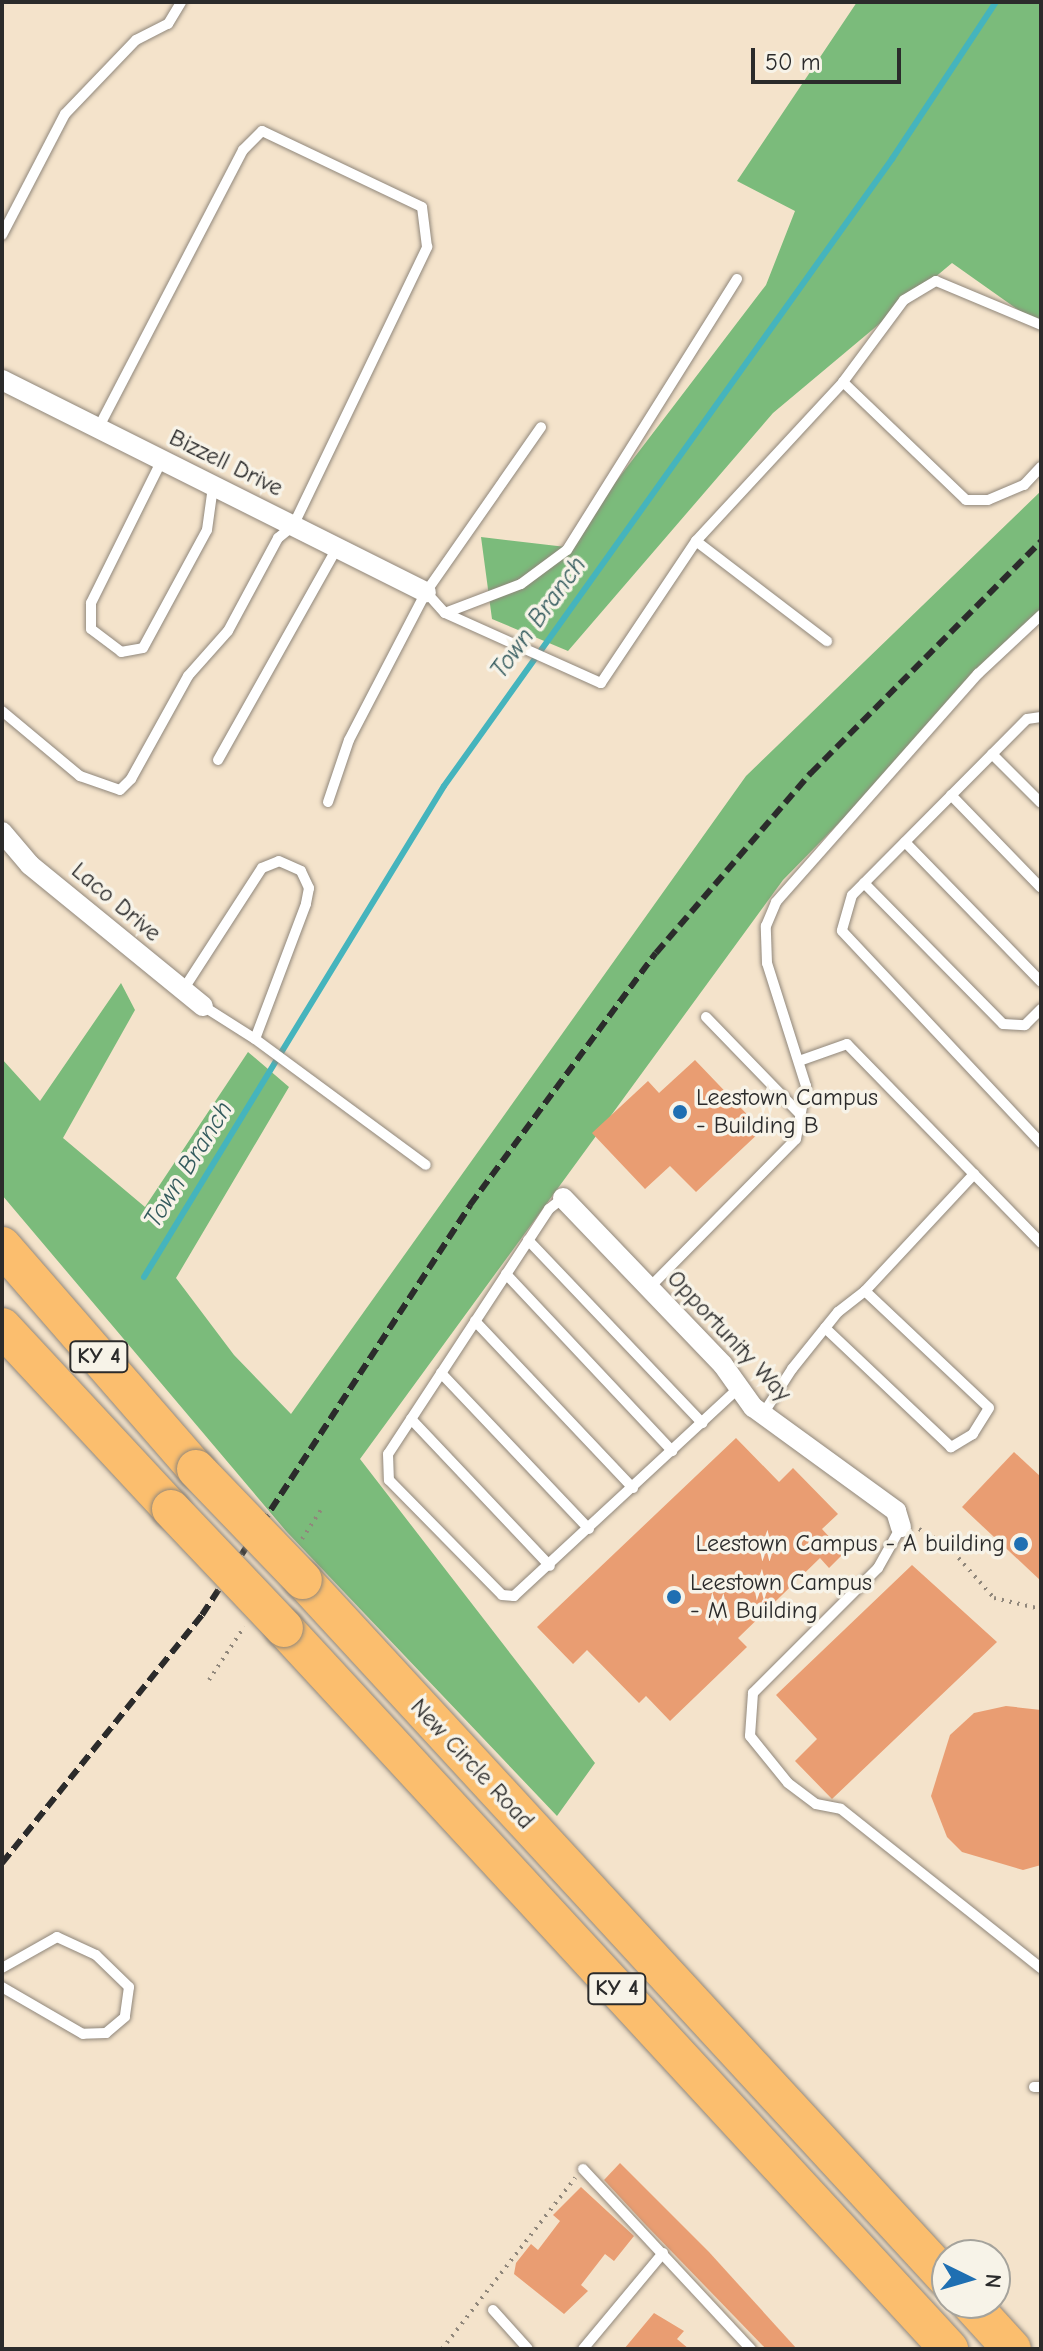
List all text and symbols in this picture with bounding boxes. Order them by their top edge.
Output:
scale bar [755,32,905,82]
text: 50 m [765,48,821,76]
street label: Bizzell Drive [164,423,288,503]
water label: Town Branch [484,551,594,685]
street label: Laco Drive [65,856,167,948]
place label: Leestown Campus - Building B [696,1084,878,1140]
water label: Town Branch [138,1096,240,1234]
marker: Leestown Campus - Building B [671,1103,689,1121]
street label: Opportunity Way [661,1264,797,1408]
road number: KY 4 [69,1339,129,1375]
place label: Leestown Campus - A building [695,1530,1005,1558]
marker: Leestown Campus - A building [1012,1535,1030,1553]
place label: Leestown Campus - M Building [690,1569,872,1625]
marker: Leestown Campus - M Building [665,1588,683,1606]
street label: New Circle Road [404,1693,540,1835]
road number: KY 4 [587,1971,647,2007]
north arrow [931,2239,1011,2319]
text: N [979,2273,1006,2289]

